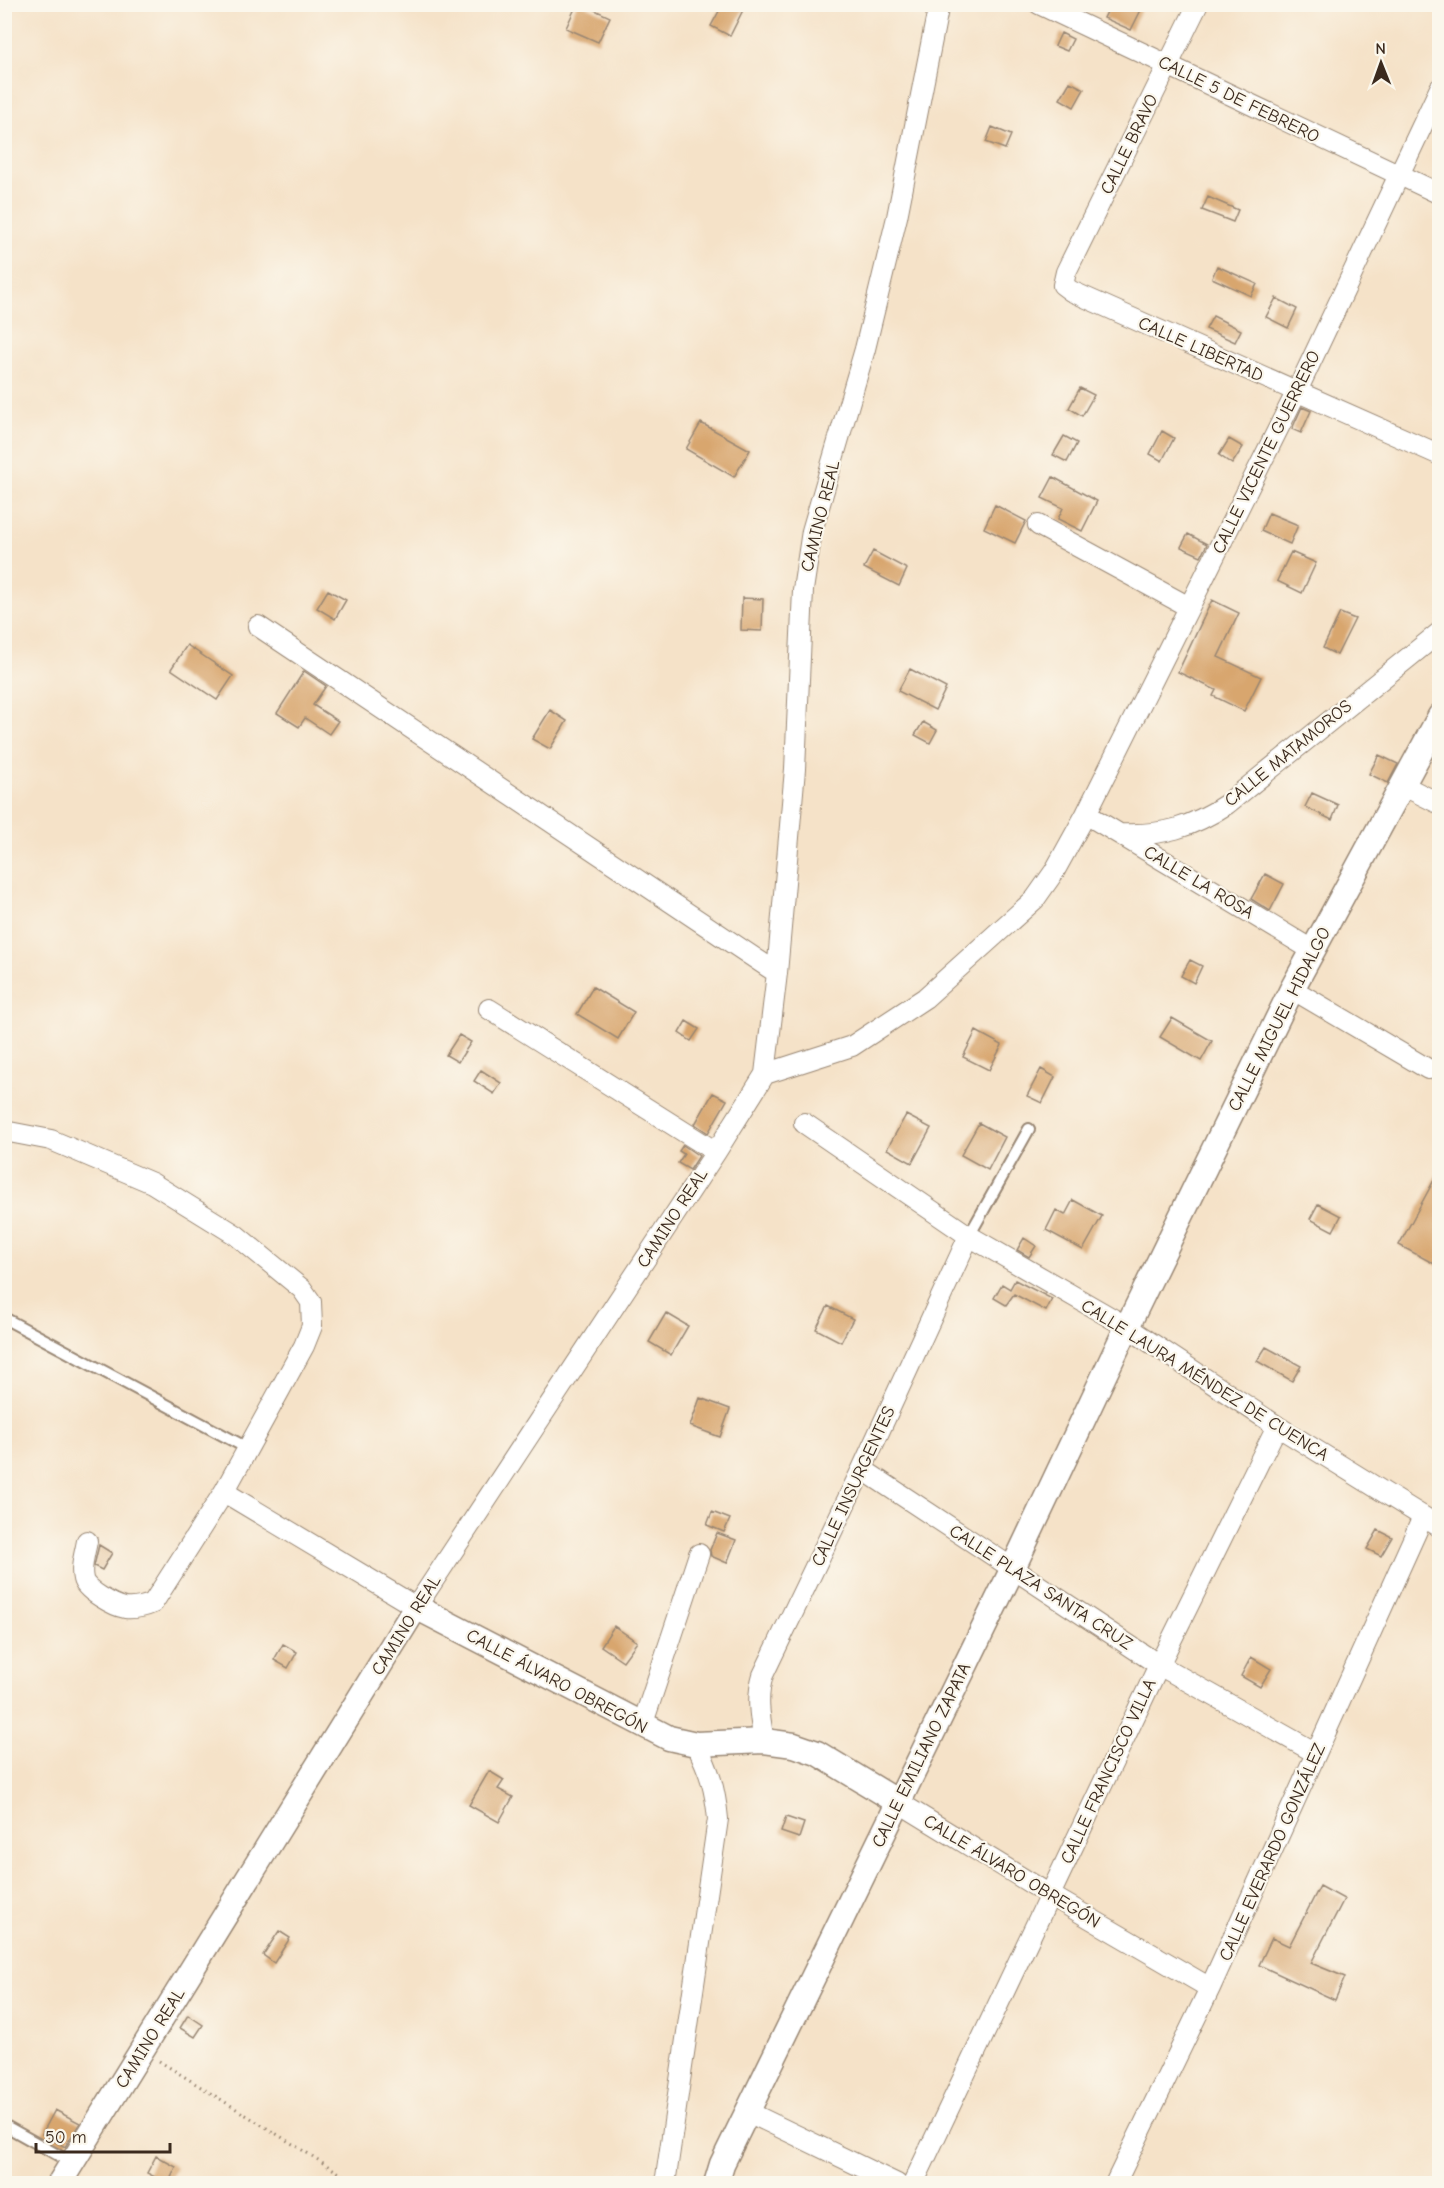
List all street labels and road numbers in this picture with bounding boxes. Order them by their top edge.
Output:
street label: CALLE 5 DE FEBRERO [1155,51,1323,148]
street label: CALLE BRAVO [1096,91,1163,198]
street label: CALLE LIBERTAD [1135,312,1267,386]
street label: CALLE VICENTE GUERRERO [1208,347,1325,557]
street label: CAMINO REAL [796,458,844,574]
street label: CALLE MATAMOROS [1220,696,1356,811]
street label: CALLE LA ROSA [1140,841,1258,924]
street label: CALLE MIGUEL HIDALGO [1224,924,1335,1115]
street label: CAMINO REAL [633,1165,712,1272]
street label: CALLE LAURA MÉNDEZ DE CUENCA [1077,1294,1333,1466]
street label: CALLE INSURGENTES [807,1403,900,1570]
street label: CALLE PLAZA SANTA CRUZ [945,1520,1137,1655]
street label: CAMINO REAL [367,1571,446,1679]
street label: CALLE ÁLVARO OBREGÓN [463,1624,651,1738]
street label: CALLE EMILIANO ZAPATA [868,1659,975,1851]
street label: CALLE FRANCISCO VILLA [1056,1675,1161,1867]
street label: CALLE EVERARDO GONZÁLEZ [1214,1739,1330,1964]
street label: CALLE ÁLVARO OBREGÓN [920,1809,1104,1933]
street label: CAMINO REAL [111,1984,190,2092]

